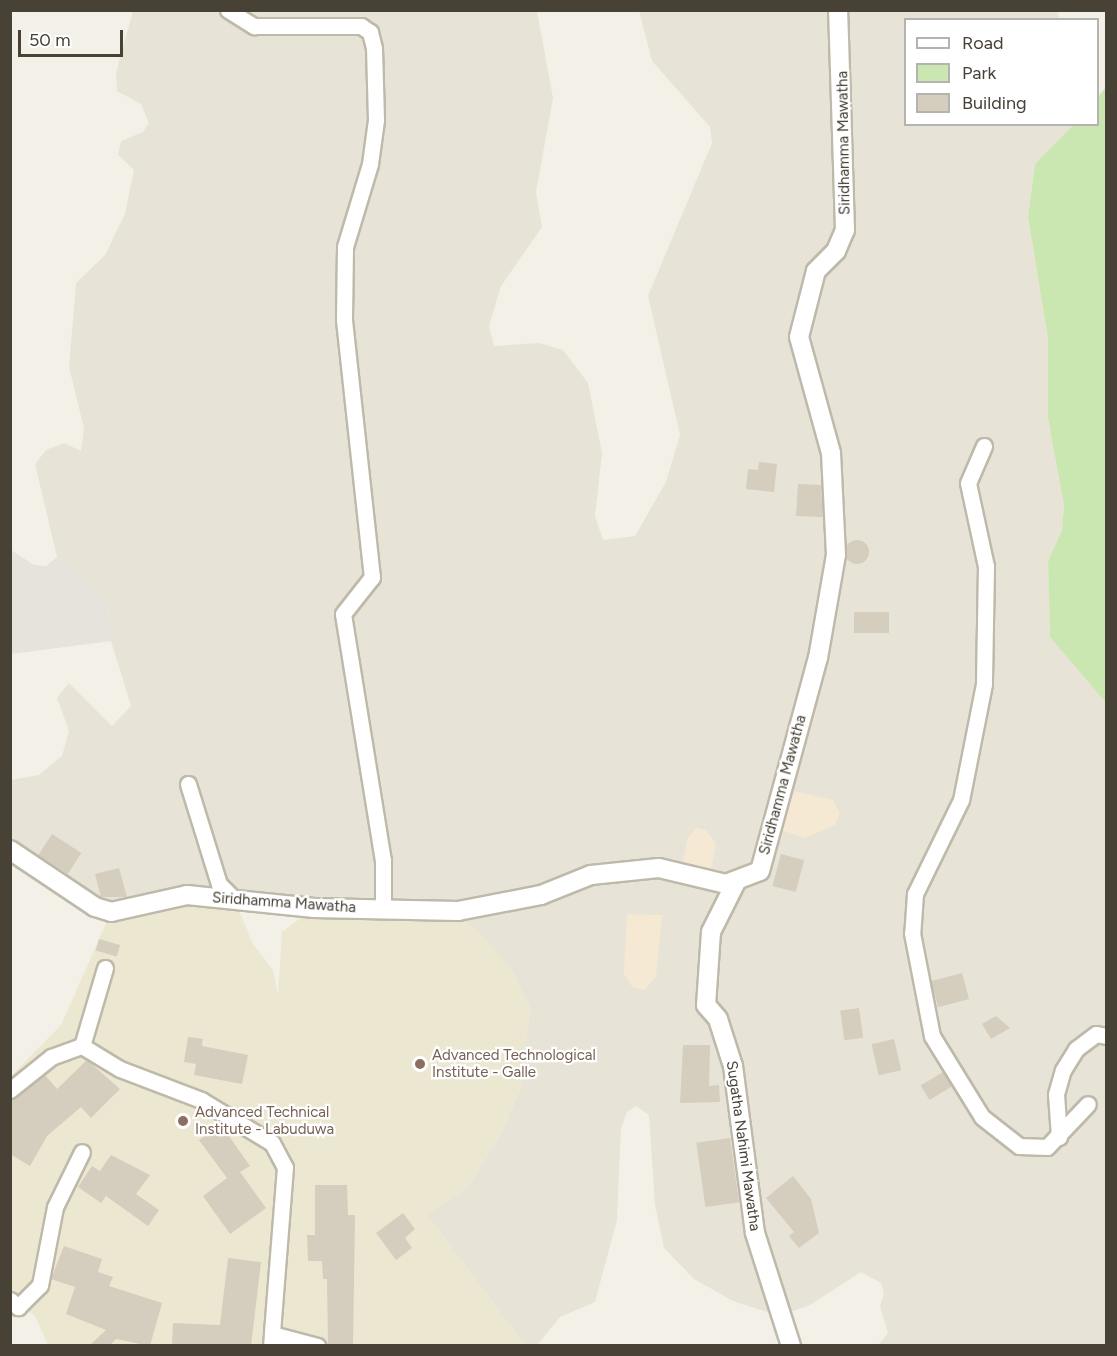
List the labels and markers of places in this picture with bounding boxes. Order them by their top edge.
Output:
place label: Advanced Technological Institute - Galle [432,1046,596,1081]
marker: Advanced Technological Institute - Galle [413,1057,427,1071]
place label: Advanced Technical Institute - Labuduwa [195,1103,334,1138]
marker: Advanced Technical Institute - Labuduwa [176,1114,190,1128]

